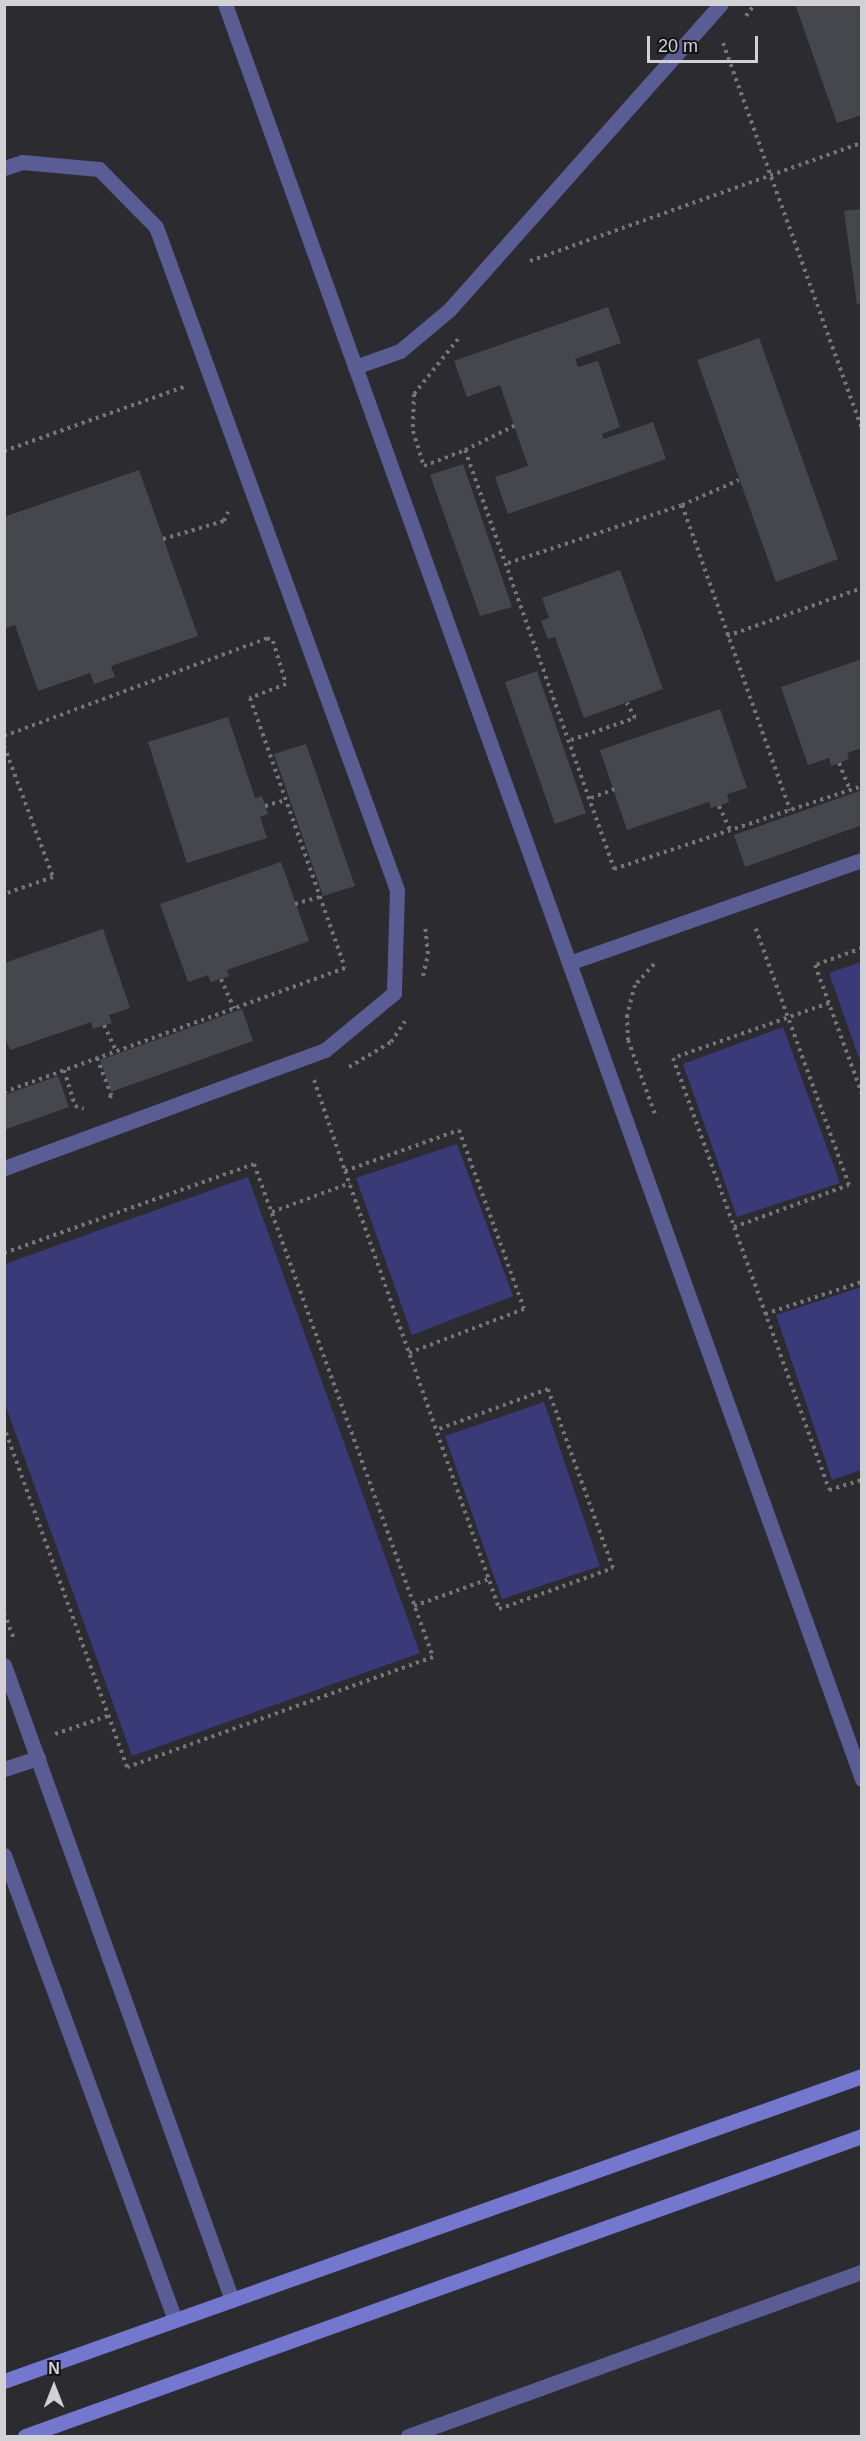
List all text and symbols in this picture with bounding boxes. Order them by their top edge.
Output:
scale bar [650,24,761,62]
text: 20 m [658,36,698,56]
north arrow [24,2357,84,2417]
text: N [48,2360,60,2377]

